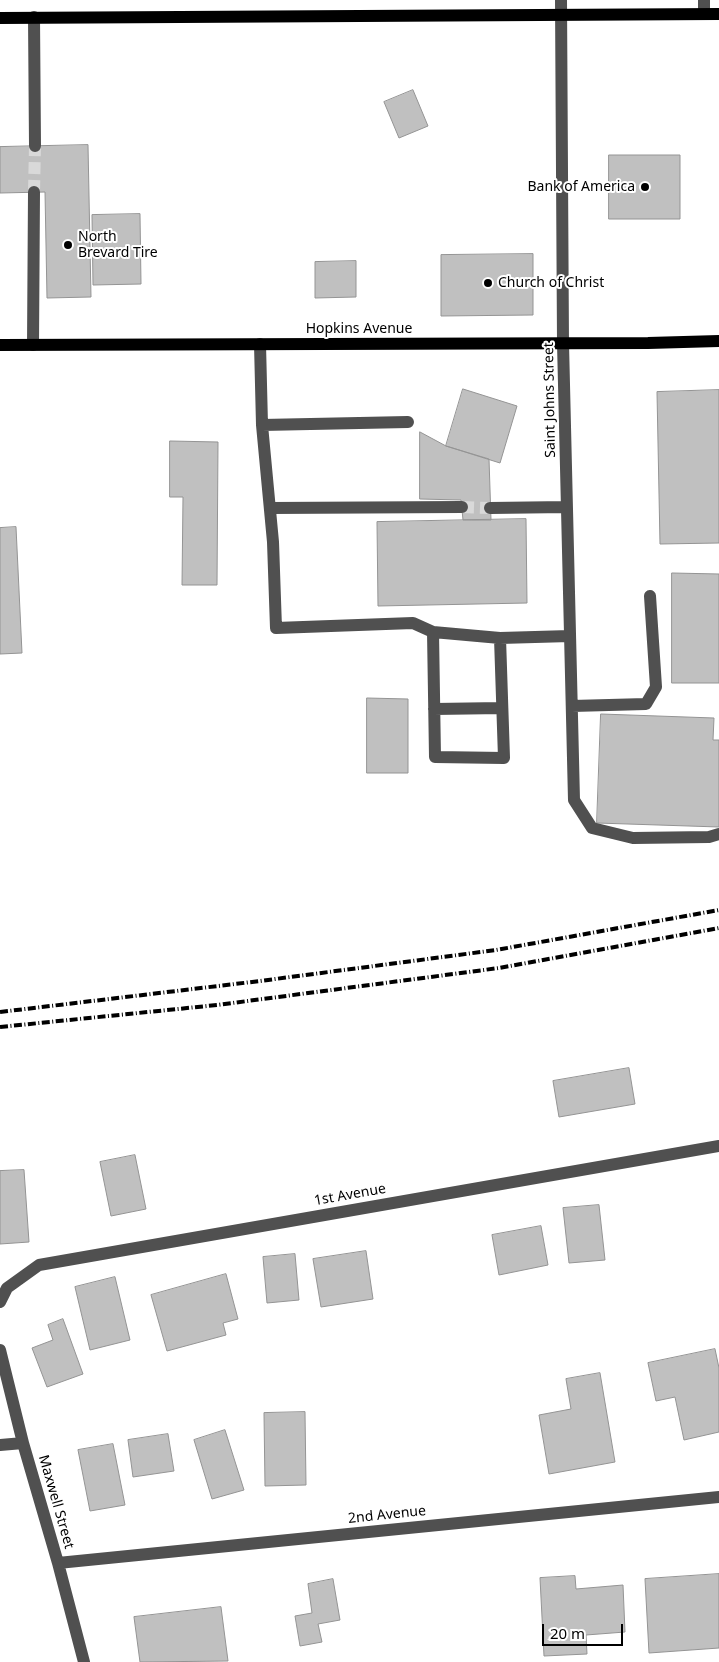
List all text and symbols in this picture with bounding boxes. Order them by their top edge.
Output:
place label: Bank of America [527,179,635,195]
marker: Bank of America [639,181,651,193]
place label: North Brevard Tire [78,229,158,262]
marker: North Brevard Tire [62,239,74,251]
place label: Church of Christ [498,275,604,291]
marker: Church of Christ [482,277,494,289]
street label: Hopkins Avenue [306,321,412,337]
street label: Saint Johns Street [541,342,559,458]
street label: 1st Avenue [313,1180,387,1210]
street label: Maxwell Street [35,1453,77,1551]
street label: 2nd Avenue [347,1503,427,1527]
scale bar [544,1614,625,1646]
text: 20 m [550,1623,585,1643]

